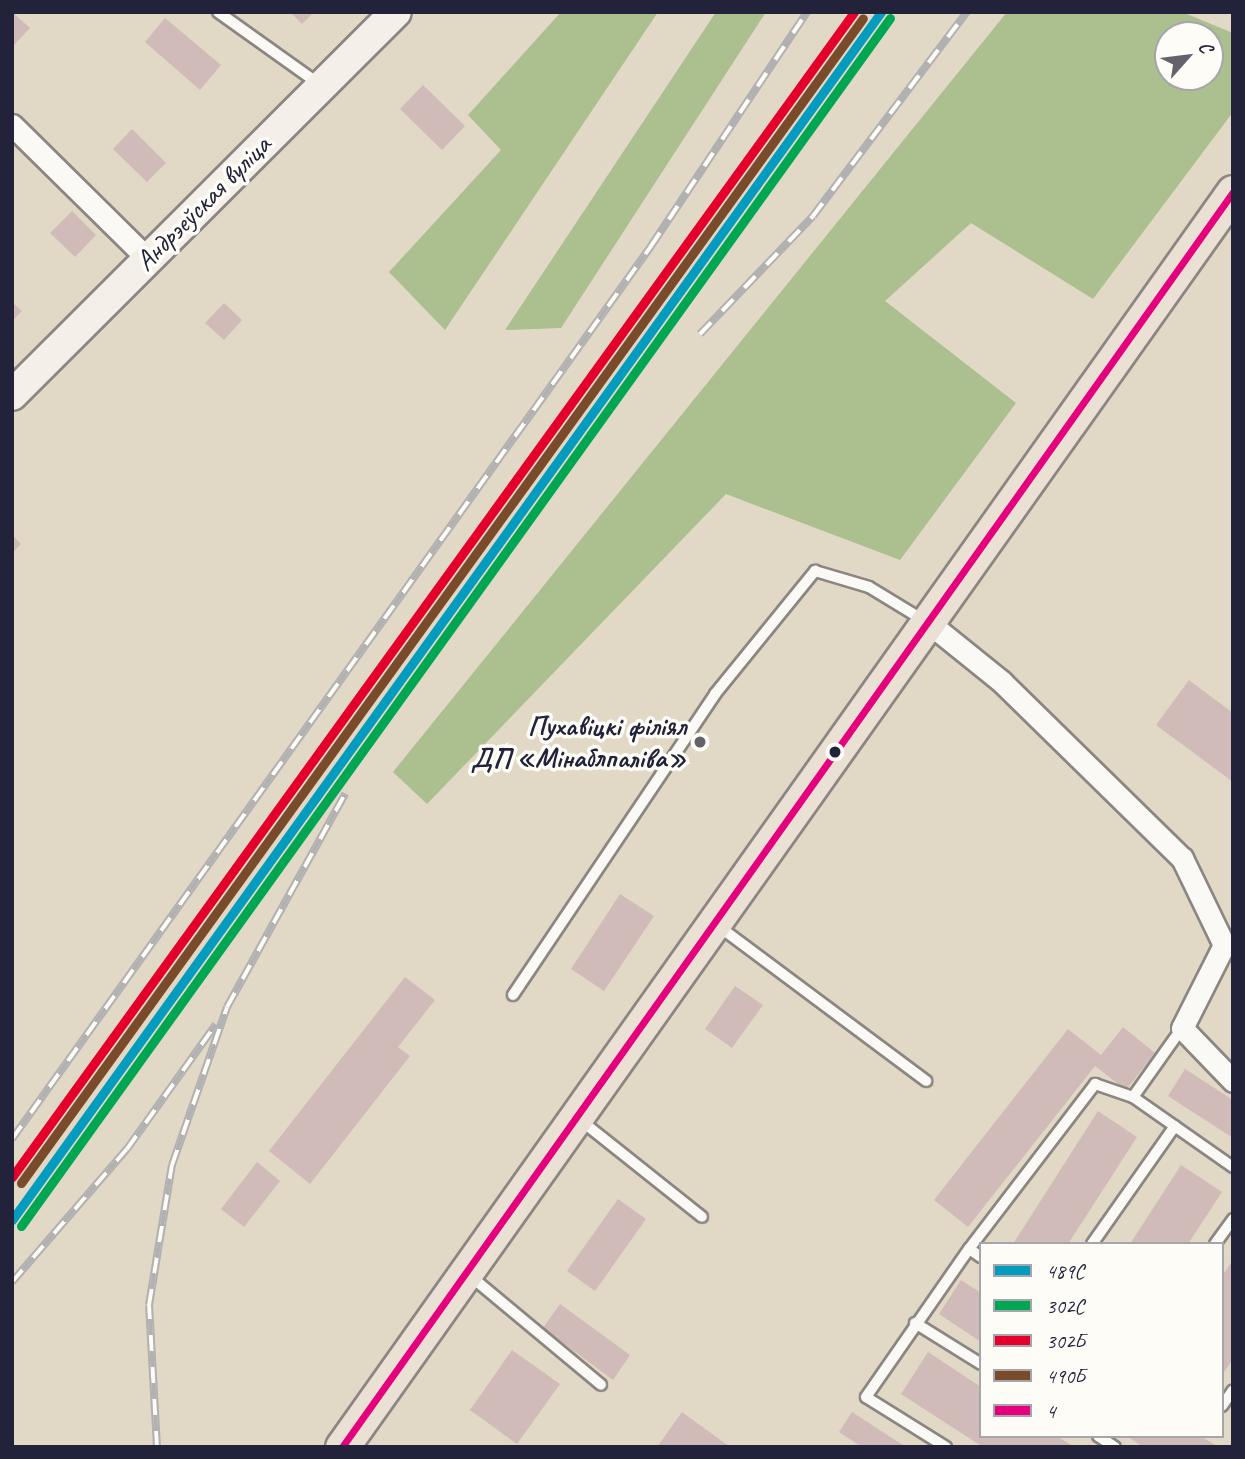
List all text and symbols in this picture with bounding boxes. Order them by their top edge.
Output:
north arrow [1154,21,1224,91]
text: С [1193,37,1219,57]
street label: Андрэеўская вуліца [129,129,277,277]
place label: Пухавіцкі філіял ДП «Мінаблпаліва» [471,709,686,775]
marker: Пухавіцкі філіял ДП «Мінаблпаліва» [692,734,708,750]
unlabelled marker [828,745,842,759]
legend [979,1242,1224,1438]
text: 489С [1046,1258,1084,1284]
text: 302С [1046,1293,1084,1319]
text: 302Б [1046,1328,1085,1354]
text: 490Б [1046,1363,1085,1389]
text: 4 [1046,1398,1055,1424]

